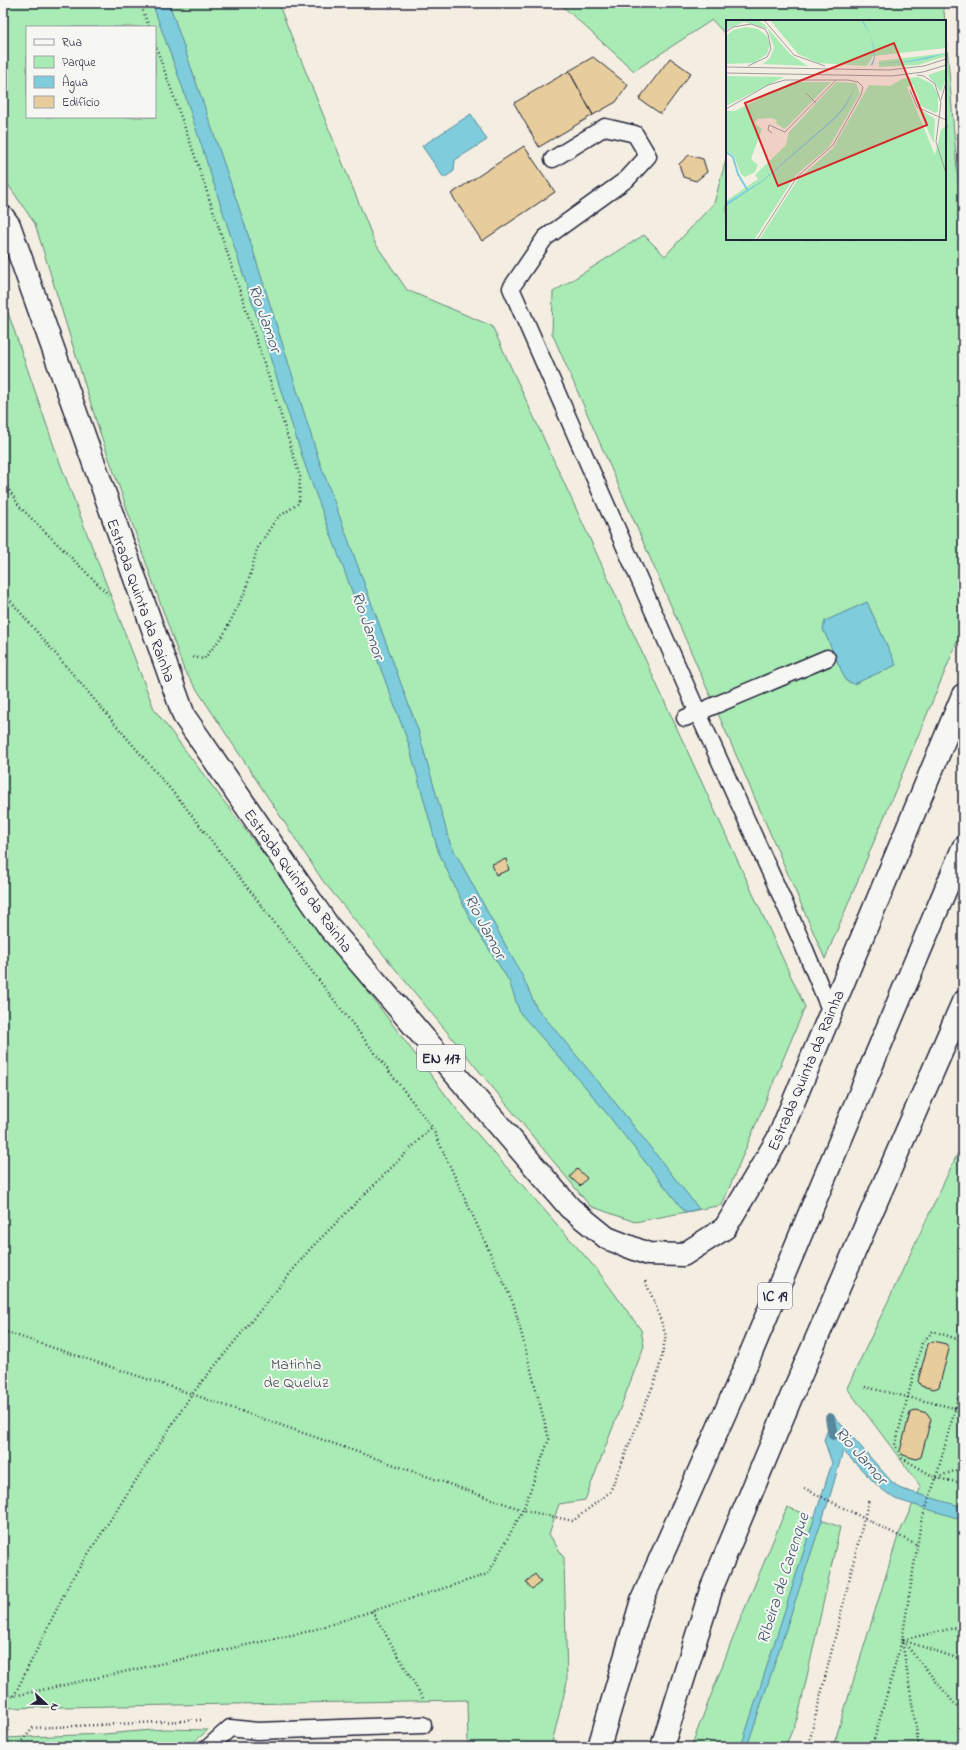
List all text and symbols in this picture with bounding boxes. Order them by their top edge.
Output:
inset map [726,20,946,240]
legend [26,26,156,118]
text: Rua [62,34,82,52]
text: Parque [62,54,96,72]
text: Água [62,73,88,93]
text: Edifício [62,94,100,112]
water label: Rio Jamor [241,281,289,358]
street label: Estrada Quinta da Rainha [99,515,181,686]
water label: Rio Jamor [344,588,392,665]
street label: Estrada Quinta da Rainha [237,804,358,958]
water label: Rio Jamor [457,890,513,966]
street label: Estrada Quinta da Rainha [762,987,852,1155]
road number: EN 117 [417,1045,465,1071]
road number: IC 19 [758,1283,792,1309]
park label: Matinha de Queluz [263,1353,329,1395]
water label: Rio Jamor [828,1421,895,1493]
water label: Ribeira de Carenque [750,1508,817,1647]
north arrow [26,1684,66,1724]
text: N [46,1701,63,1714]

